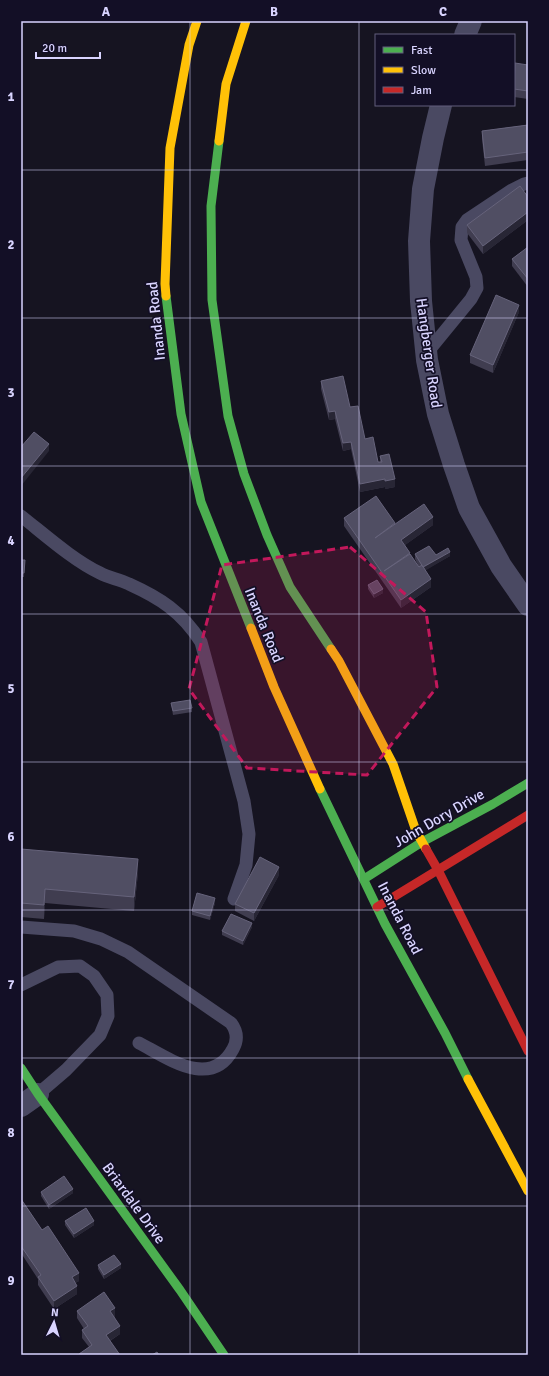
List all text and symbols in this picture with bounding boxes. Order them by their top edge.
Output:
text: A [102,4,111,20]
text: B [270,4,278,20]
text: C [439,4,447,20]
scale bar [36,34,100,60]
legend [375,34,515,106]
text: 20 m [42,41,67,56]
text: Fast [411,43,432,58]
text: Slow [411,63,436,78]
text: Jam [411,83,432,98]
text: 1 [7,89,15,105]
text: 2 [7,237,15,253]
street label: Inanda Road [143,281,169,361]
street label: Hangberger Road [412,297,446,409]
text: 3 [7,385,15,401]
text: 4 [7,533,15,549]
street label: Inanda Road [241,585,287,665]
text: 5 [7,681,15,697]
street label: John Dory Drive [391,785,487,851]
text: 6 [7,829,15,845]
street label: Inanda Road [374,879,426,957]
text: 7 [7,977,15,993]
text: 8 [7,1125,15,1141]
street label: Briardale Drive [99,1159,169,1247]
text: 9 [7,1273,15,1289]
north arrow [34,1302,74,1342]
text: N [50,1306,59,1319]

